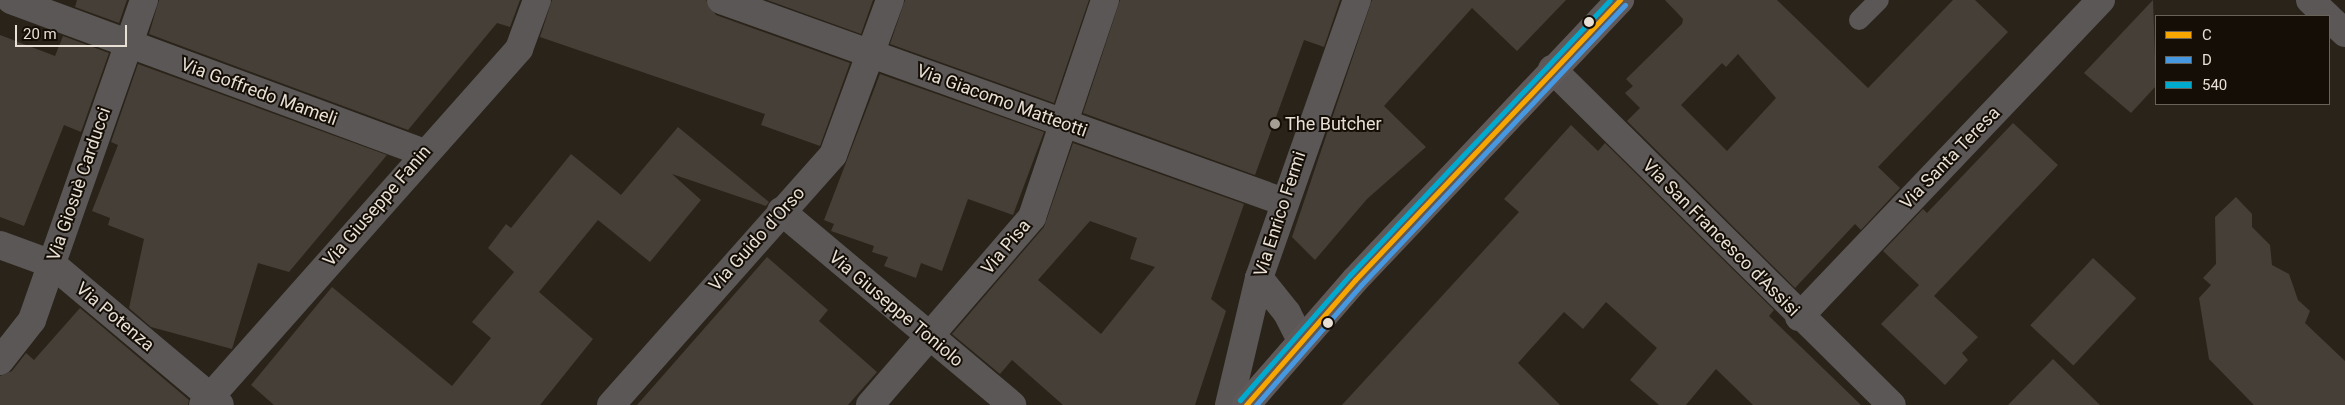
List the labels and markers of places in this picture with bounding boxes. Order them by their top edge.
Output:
unlabelled marker [1584,17,1594,27]
place label: The Butcher [1285,113,1382,135]
marker: The Butcher [1269,118,1281,130]
unlabelled marker [1323,318,1333,328]

